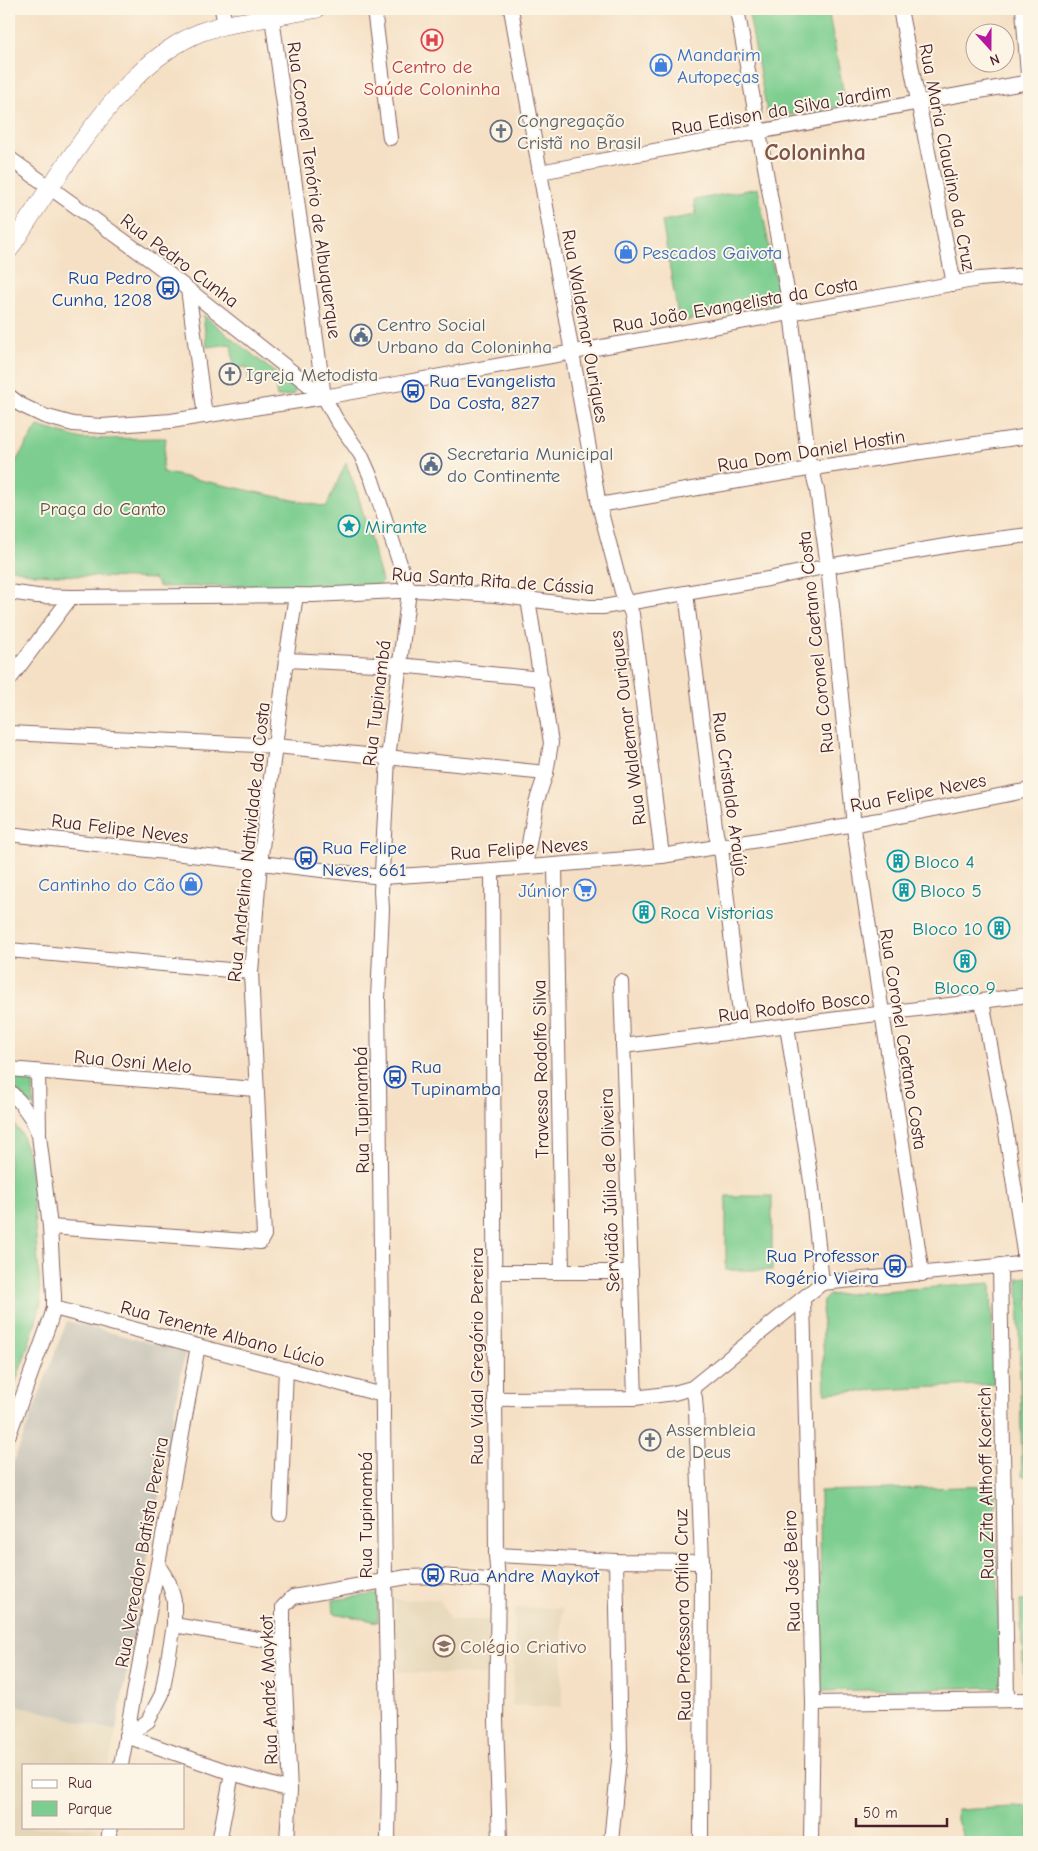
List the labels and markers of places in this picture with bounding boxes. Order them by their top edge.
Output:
hospital icon: Centro de Saúde Coloninha [420,28,444,52]
place label: Mandarim Autopeças [677,44,761,88]
shop icon: Mandarim Autopeças [649,53,673,77]
place label: Centro de Saúde Coloninha [363,56,501,100]
place label: Congregação Cristã no Brasil [517,110,642,154]
church icon: Congregação Cristã no Brasil [489,119,513,143]
shop icon: Pescados Gaivota [614,240,638,264]
place label: Pescados Gaivota [642,242,782,264]
place label: Rua Pedro Cunha, 1208 [52,267,152,311]
bus stop icon: Rua Pedro Cunha, 1208 [156,276,180,300]
place label: Centro Social Urbano da Coloninha [377,314,552,358]
public building icon: Centro Social Urbano da Coloninha [349,323,373,347]
church icon: Igreja Metodista [218,362,242,386]
place label: Igreja Metodista [246,364,378,386]
place label: Rua Evangelista Da Costa, 827 [429,370,556,414]
bus stop icon: Rua Evangelista Da Costa, 827 [401,379,425,403]
place label: Secretaria Municipal do Continente [447,443,614,487]
public building icon: Secretaria Municipal do Continente [419,452,443,476]
place icon: Mirante [337,514,361,538]
place label: Mirante [365,516,427,538]
place label: Rua Felipe Neves, 661 [322,837,407,881]
bus stop icon: Rua Felipe Neves, 661 [294,846,318,870]
building icon: Bloco 4 [886,849,910,873]
place label: Bloco 4 [914,851,975,873]
shop icon: Cantinho do Cão [179,872,203,896]
place label: Cantinho do Cão [38,874,175,896]
supermarket icon: Júnior [573,878,597,902]
building icon: Bloco 5 [892,878,916,902]
place label: Júnior [518,880,569,902]
place label: Bloco 5 [920,880,982,902]
building icon: Roca Vistorias [632,900,656,924]
place label: Roca Vistorias [660,902,773,924]
building icon: Bloco 10 [987,916,1011,940]
place label: Bloco 10 [912,918,983,940]
building icon: Bloco 9 [953,949,977,973]
place label: Bloco 9 [934,977,996,999]
place label: Rua Tupinamba [411,1056,501,1100]
bus stop icon: Rua Tupinamba [383,1065,407,1089]
place label: Rua Professor Rogério Vieira [765,1245,879,1289]
bus stop icon: Rua Professor Rogério Vieira [883,1254,907,1278]
place label: Assembleia de Deus [666,1419,756,1463]
church icon: Assembleia de Deus [638,1428,662,1452]
bus stop icon: Rua Andre Maykot [421,1563,445,1587]
place label: Rua Andre Maykot [449,1565,600,1587]
school or university icon: Colégio Criativo [432,1634,456,1658]
place label: Colégio Criativo [460,1636,587,1658]

